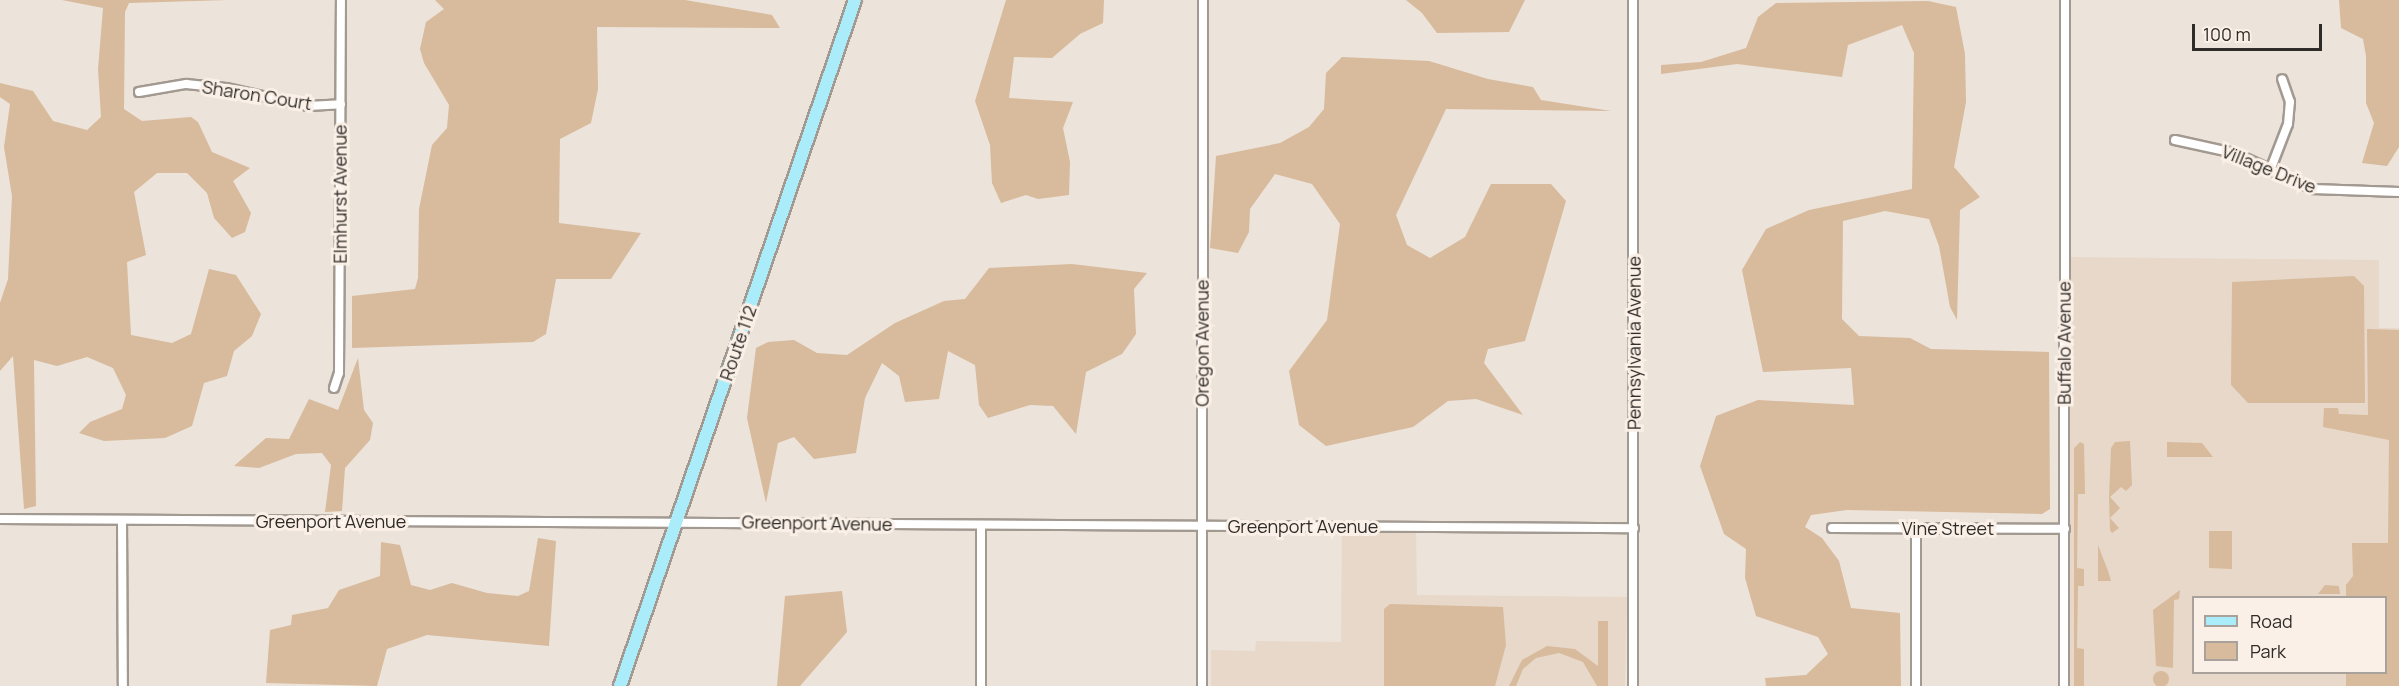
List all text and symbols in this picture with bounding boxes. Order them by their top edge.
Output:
scale bar [2195,12,2326,50]
text: 100 m [2203,22,2251,46]
street label: Sharon Court [201,76,313,114]
street label: Elmhurst Avenue [329,124,351,264]
street label: Village Drive [2219,140,2319,198]
street label: Pennsylvania Avenue [1623,256,1645,430]
street label: Oregon Avenue [1191,279,1213,407]
street label: Buffalo Avenue [2053,281,2075,405]
street label: Route 112 [715,303,761,383]
street label: Greenport Avenue [256,510,406,532]
street label: Greenport Avenue [741,511,893,535]
street label: Greenport Avenue [1228,515,1378,537]
street label: Vine Street [1902,517,1994,539]
legend [2192,596,2387,674]
text: Road [2250,609,2293,633]
text: Park [2250,639,2286,663]

